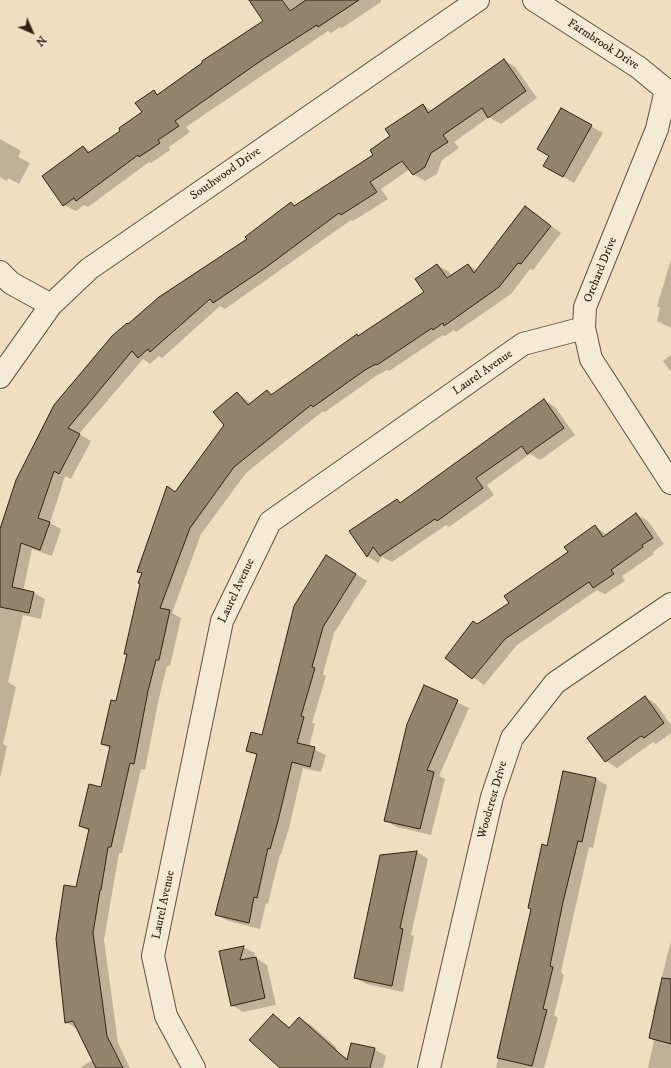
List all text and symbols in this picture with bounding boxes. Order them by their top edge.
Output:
north arrow [12,12,52,52]
street label: Farmbrook Drive [565,17,641,73]
text: N [32,32,49,49]
street label: Southwood Drive [188,144,264,204]
street label: Orchard Drive [581,235,621,305]
street label: Laurel Avenue [450,347,516,399]
street label: Laurel Avenue [216,556,258,626]
street label: Woodcrest Drive [475,760,511,840]
street label: Laurel Avenue [150,869,178,941]

